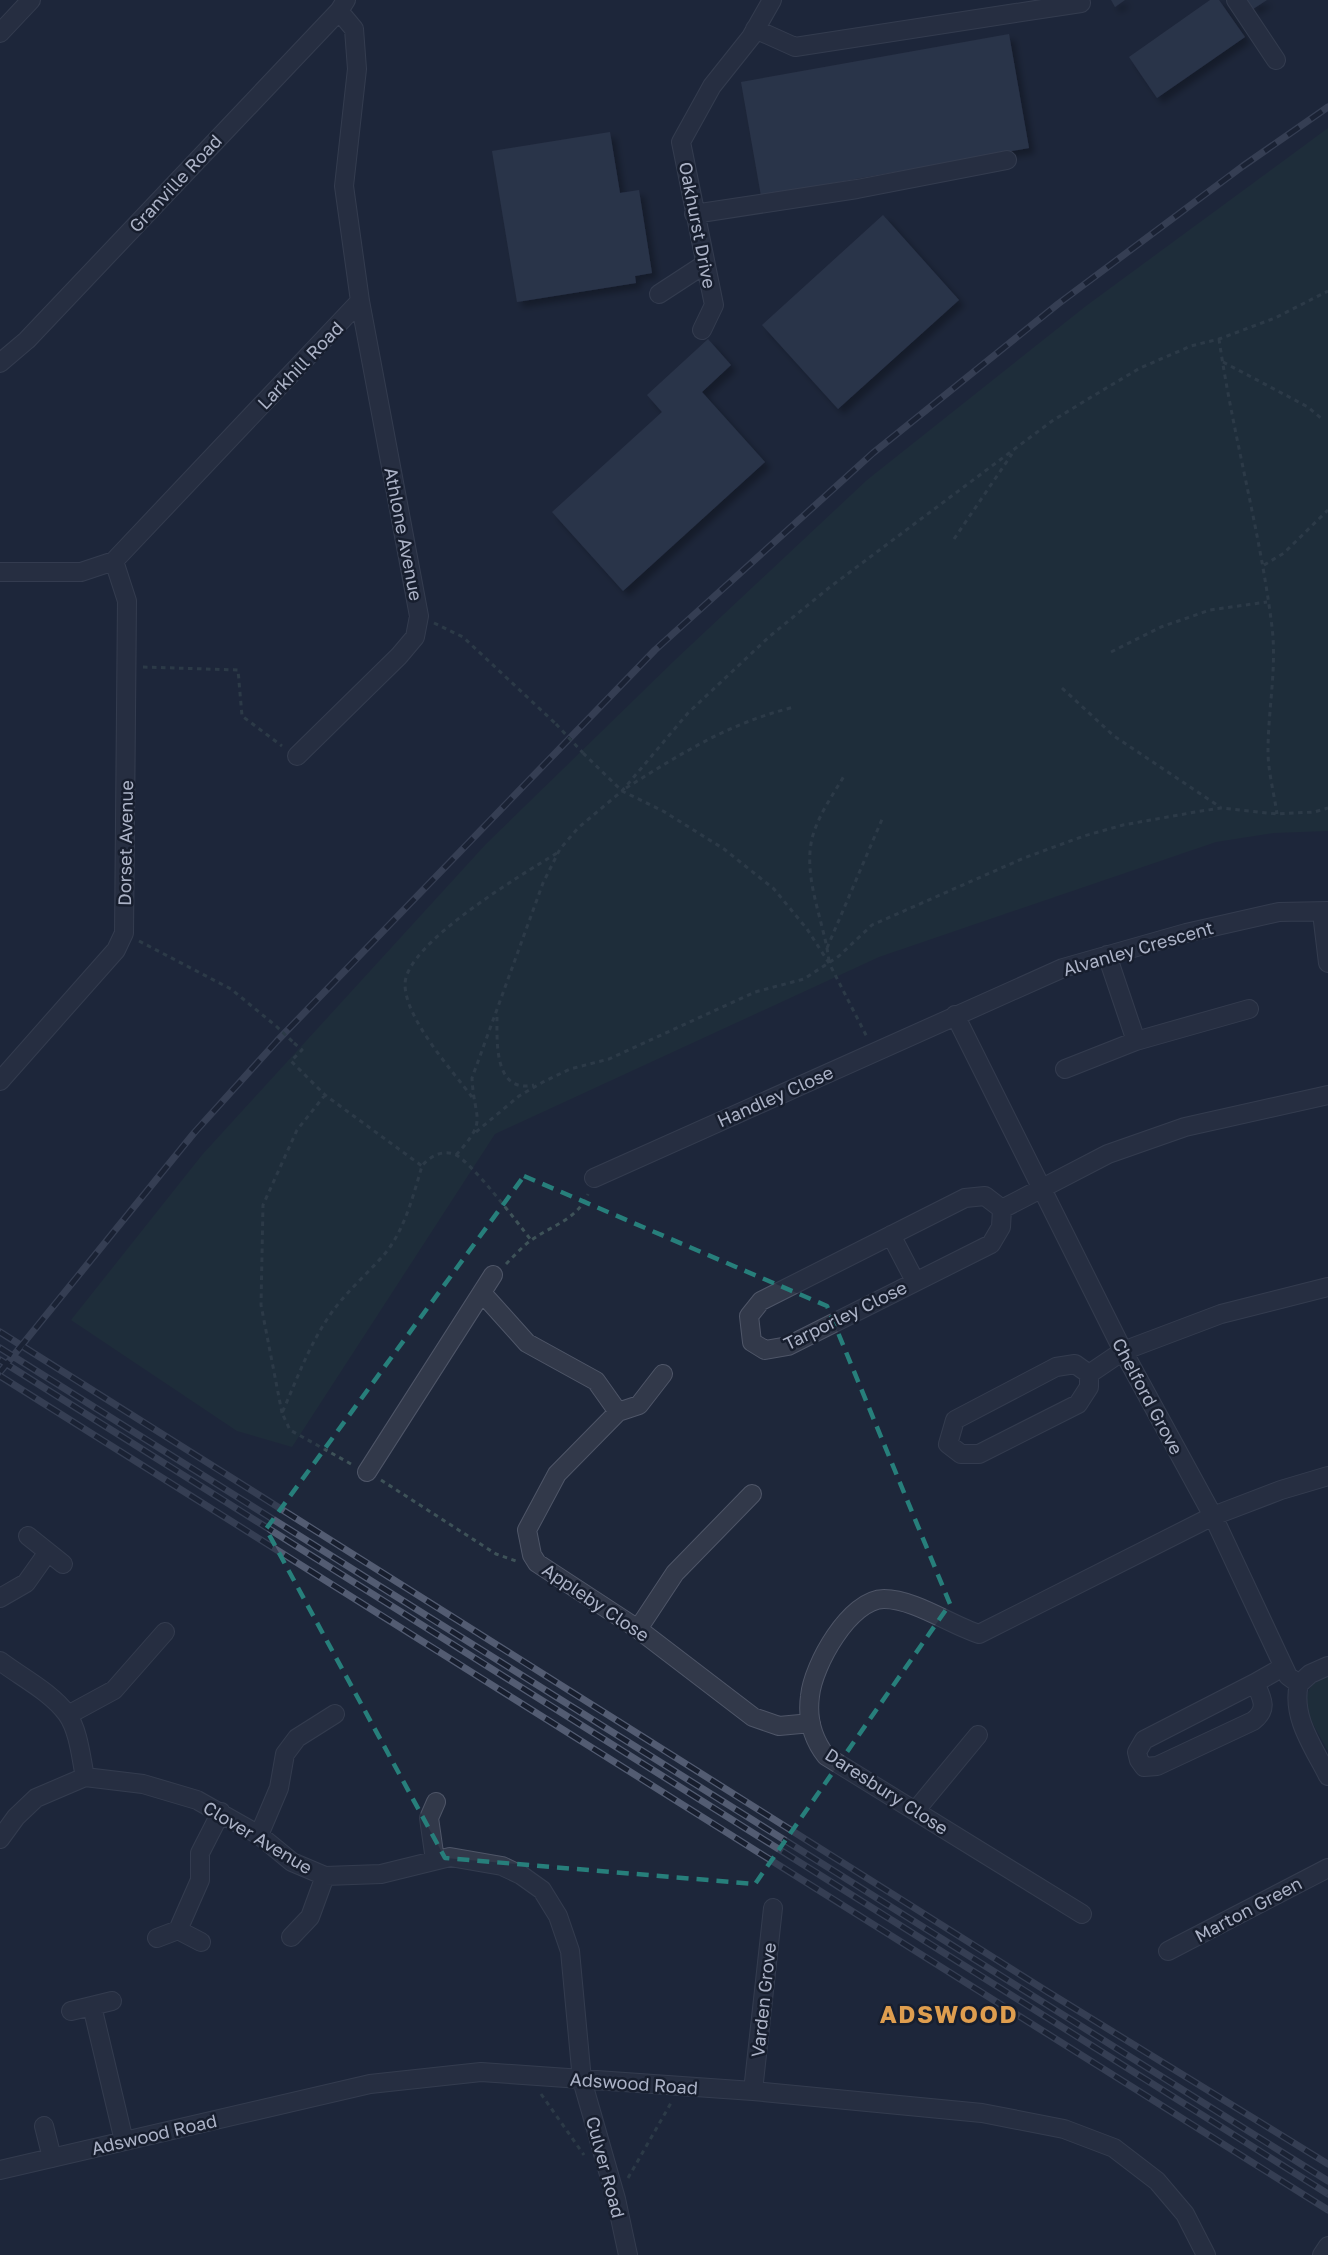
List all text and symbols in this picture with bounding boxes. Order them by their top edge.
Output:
street label: Granville Road [124,130,226,236]
street label: Oakhurst Drive [675,160,721,290]
street label: Larkhill Road [253,316,347,414]
street label: Athlone Avenue [380,465,428,603]
street label: Dorset Avenue [113,780,137,906]
street label: Alvanley Crescent [1060,916,1216,980]
street label: Handley Close [714,1061,836,1131]
street label: Tarporley Close [780,1276,910,1354]
street label: Chelford Grove [1108,1334,1188,1458]
street label: Appleby Close [538,1558,654,1646]
street label: Daresbury Close [821,1743,953,1839]
street label: Clover Avenue [199,1796,317,1878]
street label: Marton Green [1191,1872,1305,1946]
street label: Varden Grove [746,1942,780,2058]
district label: ADSWOOD [880,1999,1018,2028]
street label: Adswood Road [569,2068,699,2098]
street label: Adswood Road [89,2109,219,2159]
street label: Culver Road [582,2114,630,2220]

